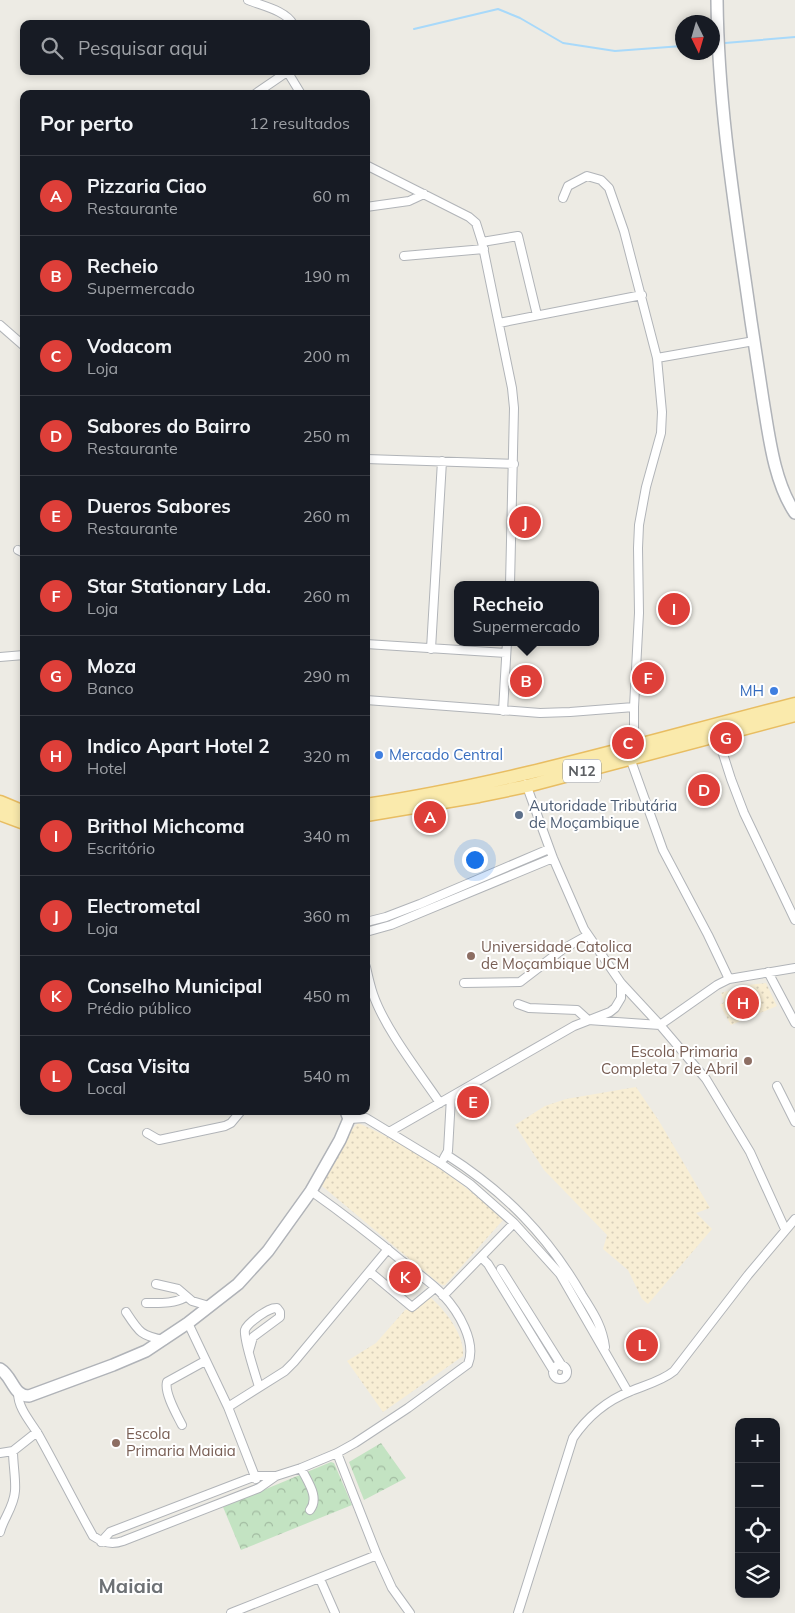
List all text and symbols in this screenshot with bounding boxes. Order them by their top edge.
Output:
north arrow [675,15,720,60]
search box [20,20,370,75]
icon: search [38,34,66,62]
text: Pesquisar aqui [78,36,208,60]
text: Por perto [40,110,134,136]
text: 12 resultados [249,113,350,133]
text: Pizzaria Ciao [87,174,207,198]
text: A [50,186,62,206]
text: 60 m [313,186,350,206]
text: Restaurante [87,198,178,218]
text: Recheio [87,254,158,278]
text: B [50,266,62,286]
text: 190 m [303,266,350,286]
text: Supermercado [87,278,195,298]
text: Vodacom [87,334,172,358]
text: C [51,346,61,366]
text: 200 m [303,346,350,366]
text: Loja [87,358,118,378]
text: Sabores do Bairro [87,414,251,438]
text: D [50,426,62,446]
text: 250 m [303,426,350,446]
text: Restaurante [87,438,178,458]
text: Dueros Sabores [87,494,231,518]
pin: J [509,503,541,541]
text: E [51,506,61,526]
text: 260 m [303,506,350,526]
text: Restaurante [87,518,178,538]
text: Star Stationary Lda. [87,574,271,598]
popup [454,581,599,646]
text: F [51,586,61,606]
text: 260 m [303,586,350,606]
pin: I [658,590,690,628]
text: Recheio [473,592,544,616]
text: Loja [87,598,118,618]
text: Supermercado [473,616,580,636]
text: Moza [87,654,136,678]
pin: F [632,659,664,697]
pin: B [510,662,542,700]
text: G [50,666,62,686]
text: 290 m [303,666,350,686]
text: Banco [87,678,134,698]
place label: MH [740,681,764,700]
marker: MH [768,685,780,697]
pin: G [710,719,742,757]
pin: C [612,724,644,762]
text: Indico Apart Hotel 2 [87,734,270,758]
place label: Mercado Central [389,745,503,764]
text: H [50,746,62,766]
text: 320 m [303,746,350,766]
marker: Mercado Central [373,749,385,761]
text: Hotel [87,758,126,778]
road number: N12 [563,759,601,782]
pin: D [688,771,720,809]
place label: Autoridade Tributária de Moçambique [529,796,677,832]
pin: A [414,798,446,836]
marker: Autoridade Tributária de Moçambique [513,809,525,821]
text: Brithol Michcoma [87,814,245,838]
text: I [54,826,58,846]
text: 340 m [303,826,350,846]
text: Escritório [87,838,155,858]
your location [462,847,488,873]
text: Electrometal [87,894,200,918]
text: J [53,906,59,926]
text: 360 m [303,906,350,926]
text: Loja [87,918,118,938]
place label: Universidade Catolica de Moçambique UCM [481,937,632,973]
marker: Universidade Catolica de Moçambique UCM [465,950,477,962]
text: Conselho Municipal [87,974,262,998]
pin: H [727,984,759,1022]
text: K [51,986,61,1006]
text: 450 m [303,986,350,1006]
text: Prédio público [87,998,191,1018]
place label: Escola Primaria Completa 7 de Abril [601,1042,738,1078]
text: Casa Visita [87,1054,190,1078]
marker: Escola Primaria Completa 7 de Abril [742,1055,754,1067]
text: L [52,1066,60,1086]
text: 540 m [303,1066,350,1086]
text: Local [87,1078,126,1098]
pin: E [457,1083,489,1121]
pin: K [389,1258,421,1296]
pin: L [626,1326,658,1364]
map controls [735,1418,780,1598]
button: + [735,1418,780,1463]
place label: Escola Primaria Maiaia [126,1424,236,1460]
marker: Escola Primaria Maiaia [110,1437,122,1449]
button: − [735,1463,780,1508]
button: locate [735,1508,780,1553]
button: layers [735,1553,780,1598]
district label: Maiaia [98,1573,164,1598]

